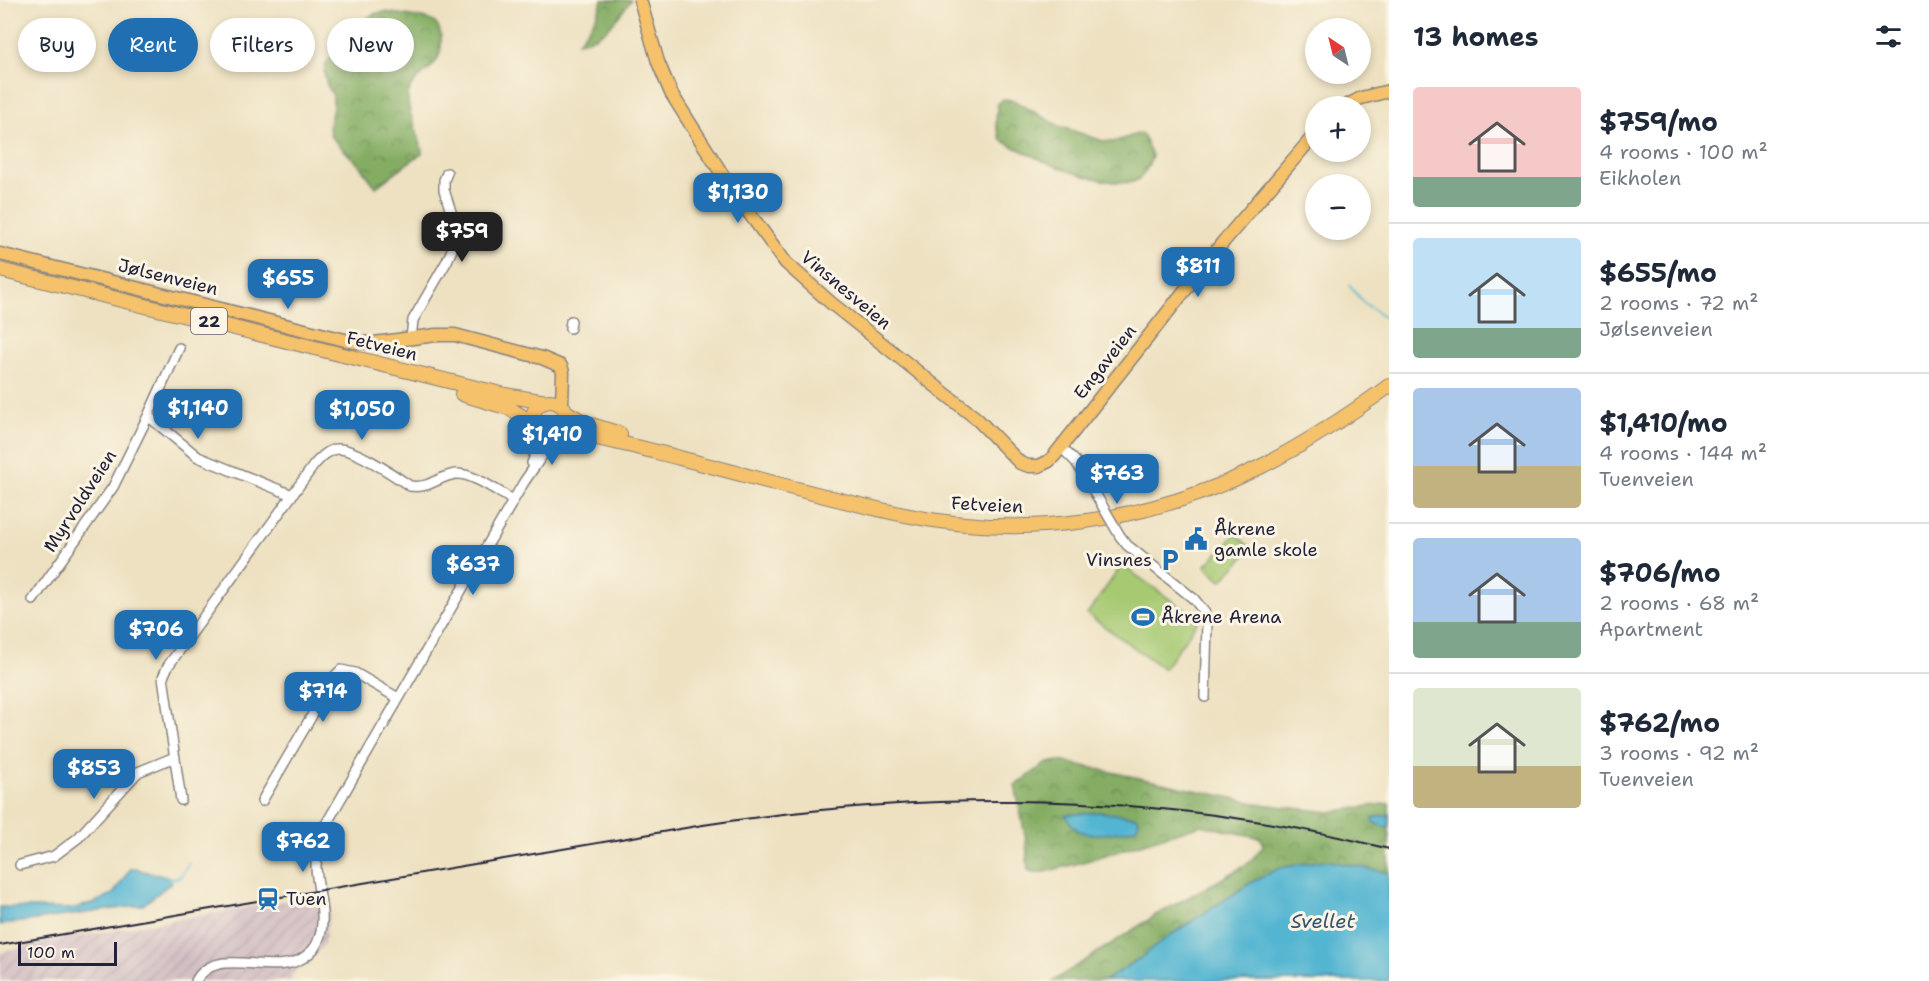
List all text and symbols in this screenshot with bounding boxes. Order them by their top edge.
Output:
chip: Buy [18,18,96,72]
chip: Rent [108,18,198,72]
chip: Filters [210,18,315,72]
chip: New [327,18,414,72]
north arrow [1305,18,1371,84]
map controls [1305,18,1371,240]
text: 13 homes [1413,19,1539,54]
icon: filters [1872,20,1905,53]
button: + [1305,96,1371,162]
text: $759/mo [1599,104,1718,139]
icon: home [1461,111,1533,183]
text: 4 rooms · 100 m² [1599,139,1768,165]
text: Eikholen [1599,165,1681,191]
pin: $1,130 [689,173,787,224]
button: − [1305,174,1371,240]
text: $1,130 [707,179,769,205]
pin: $759 [426,212,498,263]
text: $759 [436,218,488,244]
street label: Vinsnesveien [796,245,896,335]
pin: $811 [1162,247,1234,298]
street label: Jølsenveien [115,253,221,301]
text: $811 [1175,253,1221,279]
text: $655/mo [1599,255,1717,290]
pin: $655 [252,259,324,310]
icon: home [1461,262,1533,334]
text: $655 [262,265,314,291]
text: 2 rooms · 72 m² [1599,290,1758,316]
road number: 22 [191,308,227,334]
text: Jølsenveien [1599,316,1713,342]
street label: Engaveien [1068,320,1142,404]
street label: Fetveien [344,326,420,366]
pin: $1,140 [149,389,247,440]
pin: $1,050 [313,390,411,441]
text: $1,140 [167,395,229,421]
text: $1,050 [329,396,395,422]
text: $1,410/mo [1599,405,1728,440]
icon: home [1461,412,1533,484]
pin: $1,410 [503,415,601,466]
text: $1,410 [522,421,582,447]
text: 4 rooms · 144 m² [1599,440,1767,466]
street label: Myrvoldveien [38,445,122,557]
pin: $763 [1081,454,1153,505]
text: $763 [1090,460,1144,486]
text: Tuenveien [1599,466,1694,492]
street label: Fetveien [950,491,1024,519]
place label: Åkrene gamle skole [1214,517,1318,562]
public building icon: Åkrene gamle skole [1183,526,1209,552]
pin: $637 [437,545,509,596]
parking icon: Vinsnes [1157,547,1183,573]
place label: Vinsnes [1086,548,1152,572]
text: $637 [446,551,500,577]
text: $706/mo [1599,555,1721,590]
icon: home [1461,562,1533,634]
text: 2 rooms · 68 m² [1599,590,1759,616]
sports icon: Åkrene Arena [1130,604,1156,630]
place label: Åkrene Arena [1161,605,1281,629]
pin: $706 [120,610,192,661]
text: $706 [128,616,184,642]
text: Apartment [1599,616,1703,642]
pin: $714 [287,672,359,723]
text: $714 [298,678,348,704]
text: $762/mo [1599,705,1720,740]
icon: home [1461,712,1533,784]
text: 3 rooms · 92 m² [1599,740,1759,766]
pin: $853 [58,749,130,800]
text: $853 [67,755,121,781]
text: Tuenveien [1599,766,1694,792]
pin: $762 [267,822,339,873]
text: $762 [276,828,330,854]
station icon: Tuen [255,886,281,912]
place label: Tuen [286,887,326,911]
water label: Svellet [1291,908,1356,934]
scale bar [18,939,117,966]
text: 100 m [27,942,75,963]

